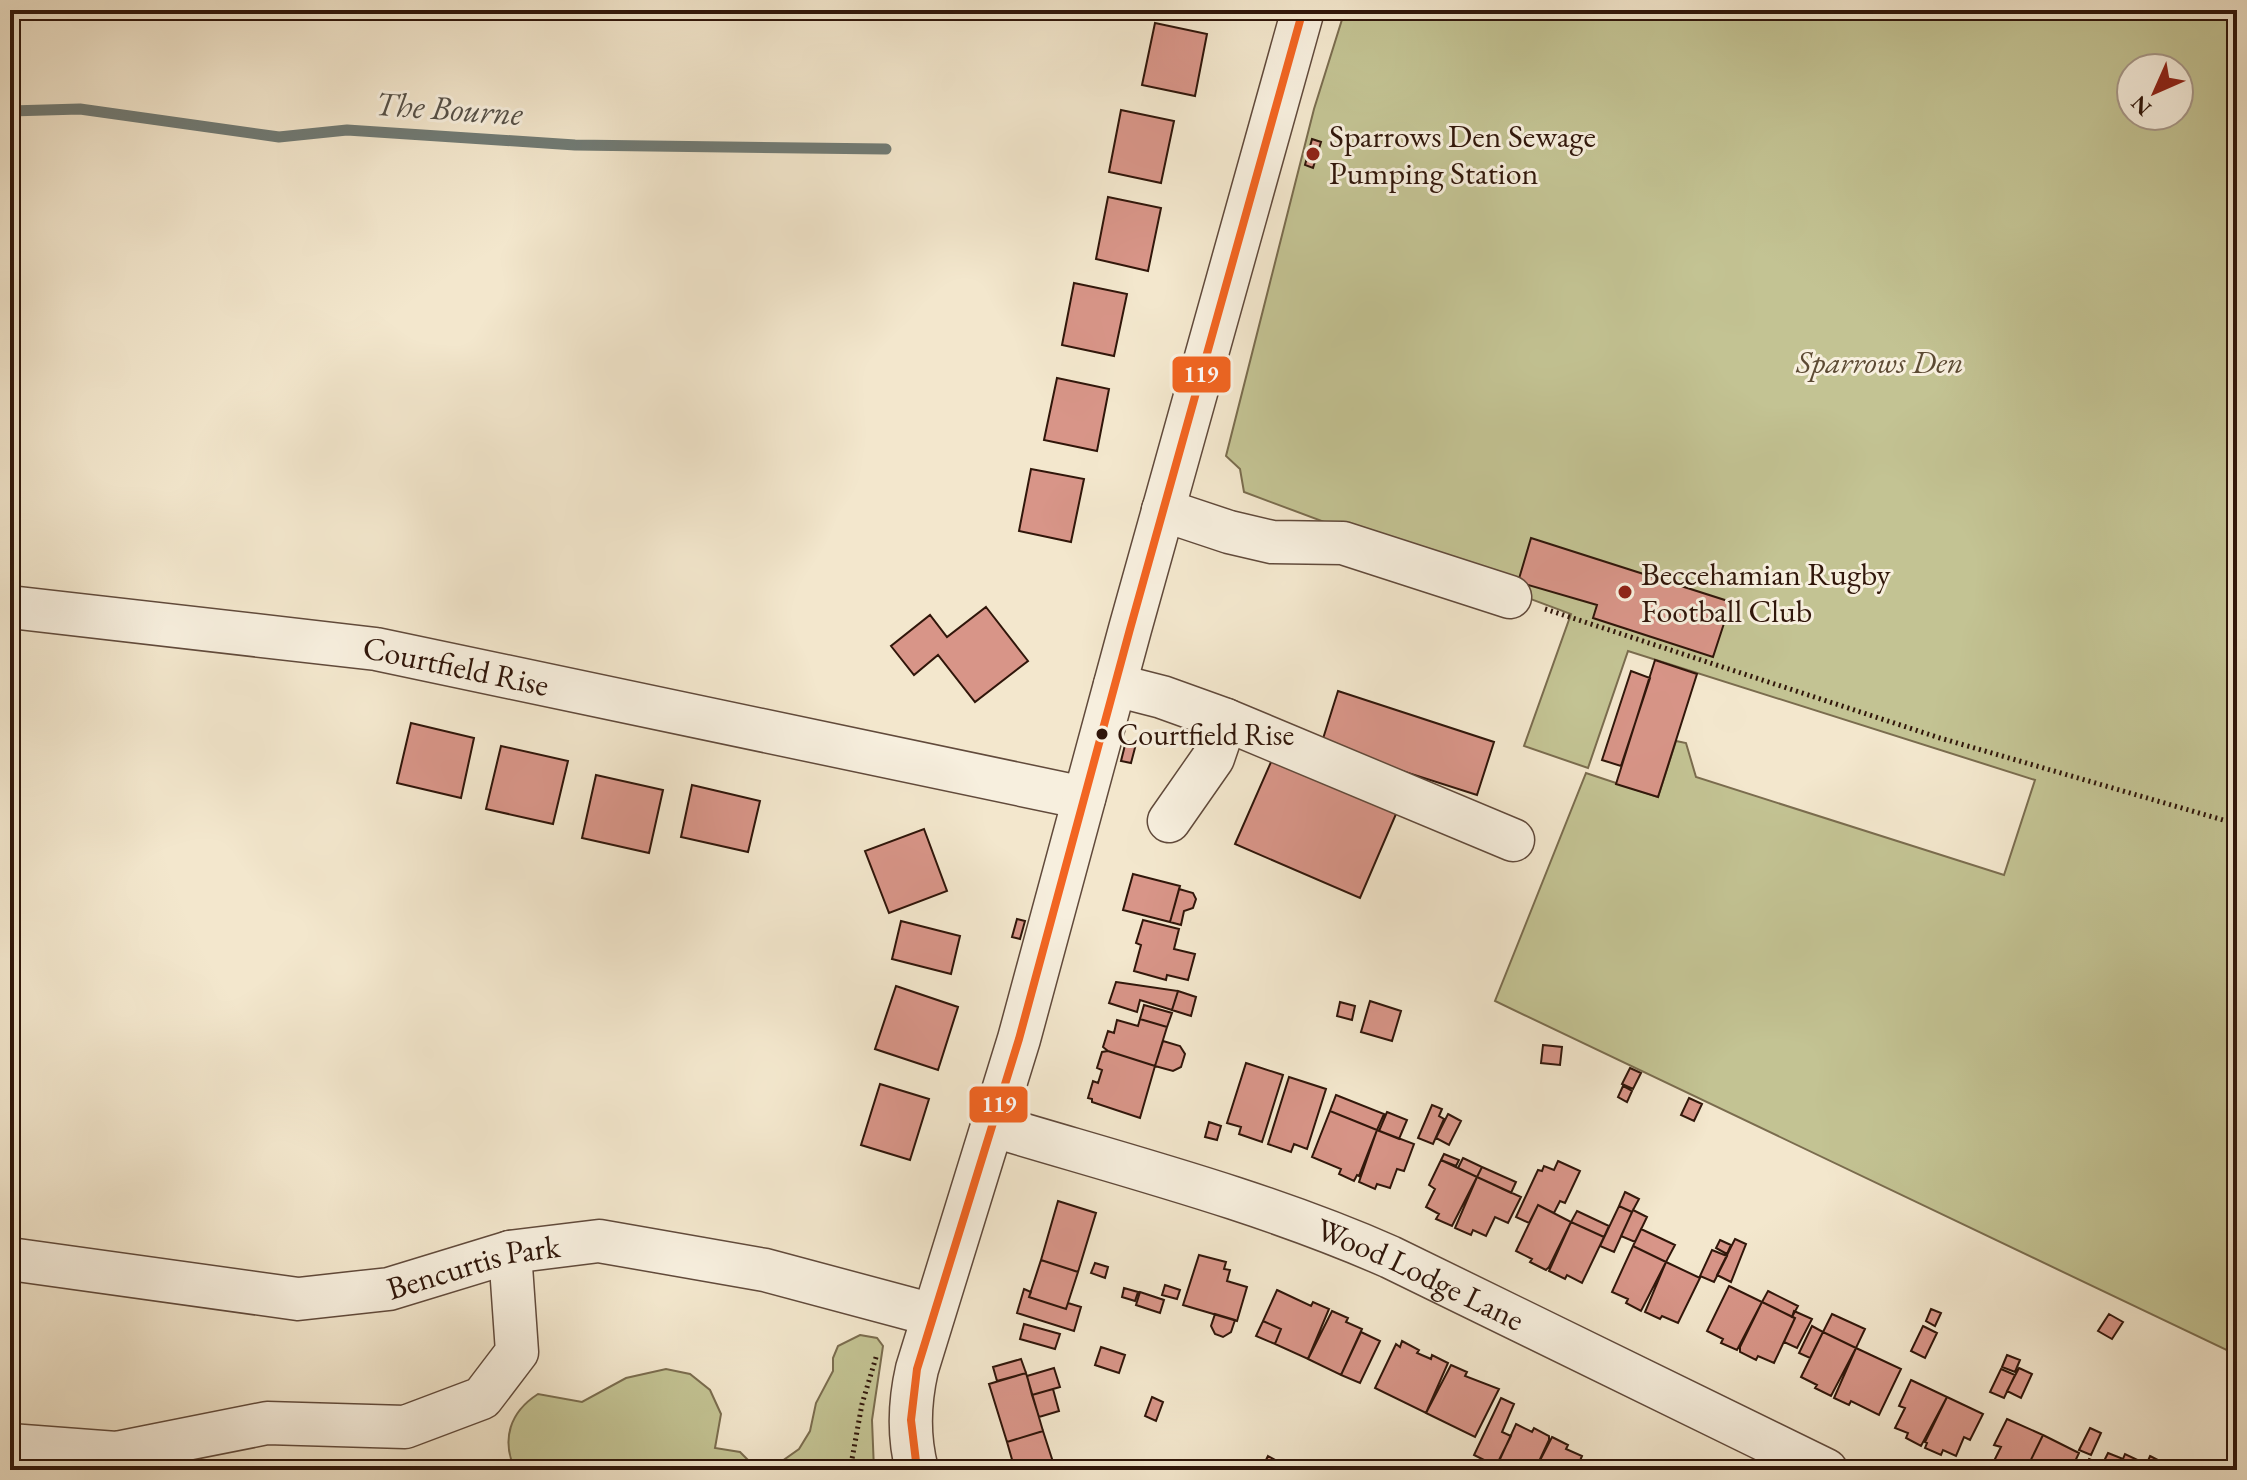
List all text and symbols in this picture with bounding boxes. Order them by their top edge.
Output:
north arrow [2115,52,2195,132]
water label: The Bourne [374,81,525,135]
text: N [2125,89,2158,122]
place label: Sparrows Den Sewage Pumping Station [1329,115,1596,194]
marker: Sparrows Den Sewage Pumping Station [1304,145,1322,163]
park label: Sparrows Den [1795,341,1964,383]
line badge: 119 [1171,355,1232,394]
text: 119 [1184,360,1219,389]
place label: Beccehamian Rugby Football Club [1641,553,1892,632]
marker: Beccehamian Rugby Football Club [1616,583,1634,601]
street label: Courtfield Rise [361,627,553,706]
place label: Courtfield Rise [1117,715,1294,754]
marker: Courtfield Rise [1094,726,1110,742]
line badge: 119 [968,1085,1029,1124]
text: 119 [982,1090,1017,1119]
street label: Wood Lodge Lane [1310,1208,1531,1340]
street label: Bencurtis Park [382,1225,563,1309]

